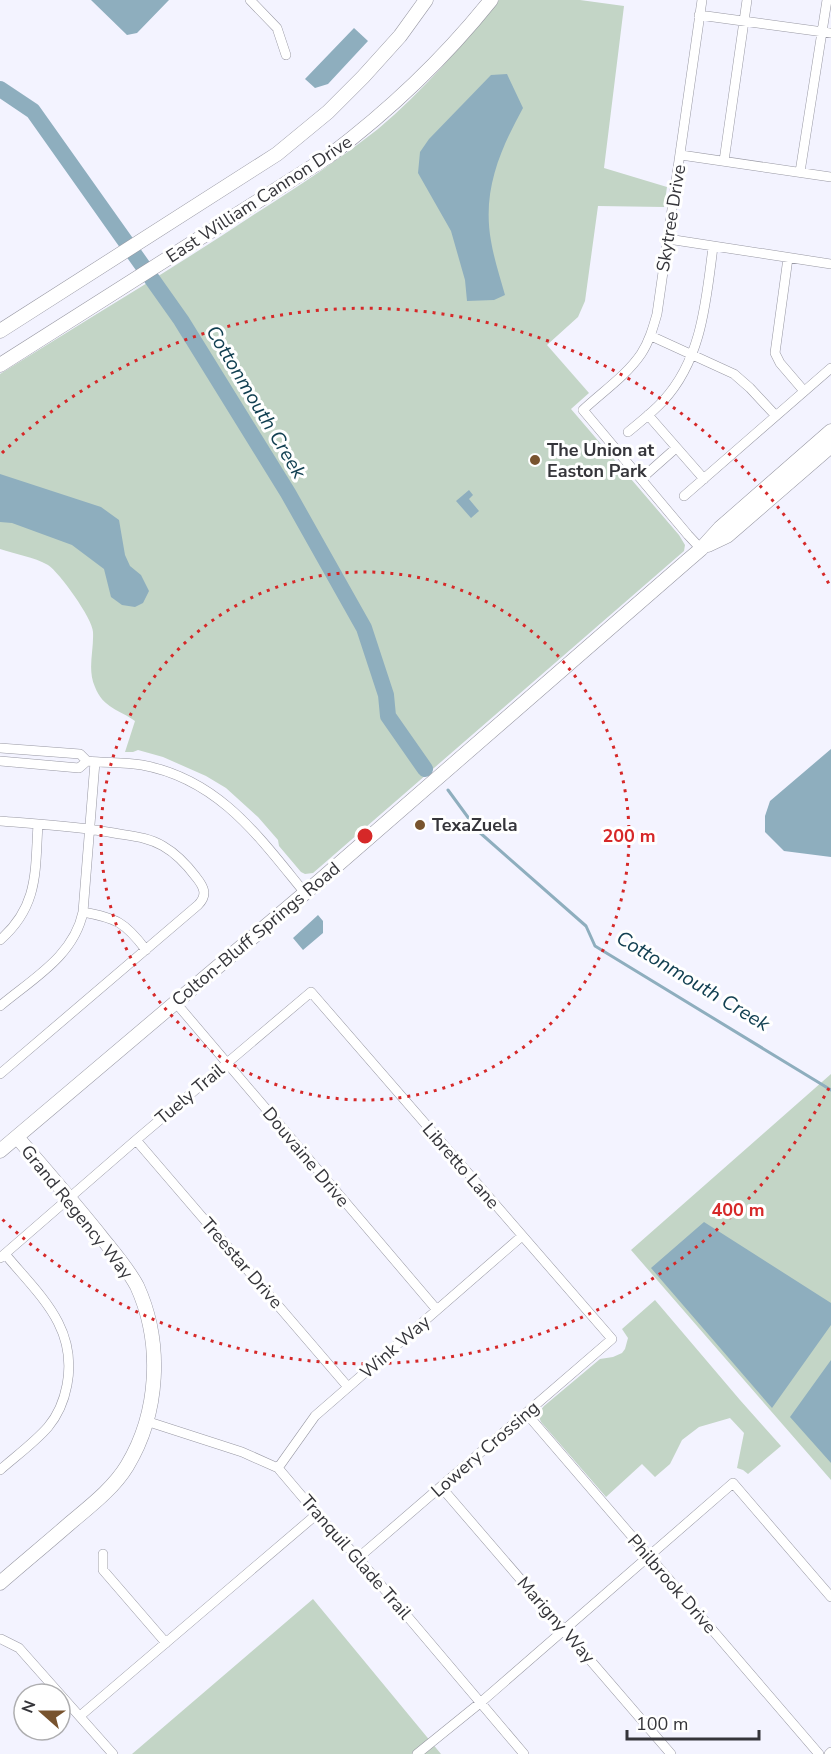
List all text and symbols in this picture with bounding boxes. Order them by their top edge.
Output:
street label: East William Cannon Drive [161,130,357,268]
street label: Skytree Drive [651,163,691,273]
water label: Cottonmouth Creek [199,320,313,485]
place label: The Union at Easton Park [547,438,654,483]
marker: The Union at Easton Park [528,453,542,467]
place label: TexaZuela [432,813,518,837]
marker: TexaZuela [413,818,427,832]
text: 200 m [602,824,656,848]
centre of rings [355,826,375,846]
street label: Colton-Bluff Springs Road [167,856,345,1012]
water label: Cottonmouth Creek [611,924,776,1038]
street label: Tuely Trail [150,1058,230,1130]
street label: Douvaine Drive [257,1102,355,1212]
street label: Libretto Lane [417,1118,505,1214]
street label: Grand Regency Way [15,1140,139,1285]
text: 400 m [711,1198,765,1222]
street label: Treestar Drive [196,1212,288,1314]
street label: Wink Way [355,1309,436,1384]
street label: Lowery Crossing [426,1395,544,1503]
street label: Tranquil Glade Trail [295,1490,417,1625]
street label: Philbrook Drive [622,1529,722,1639]
street label: Marigny Way [512,1572,601,1669]
north arrow [12,1682,72,1742]
text: N [17,1697,41,1717]
scale bar [627,1703,759,1741]
text: 100 m [636,1712,688,1736]

